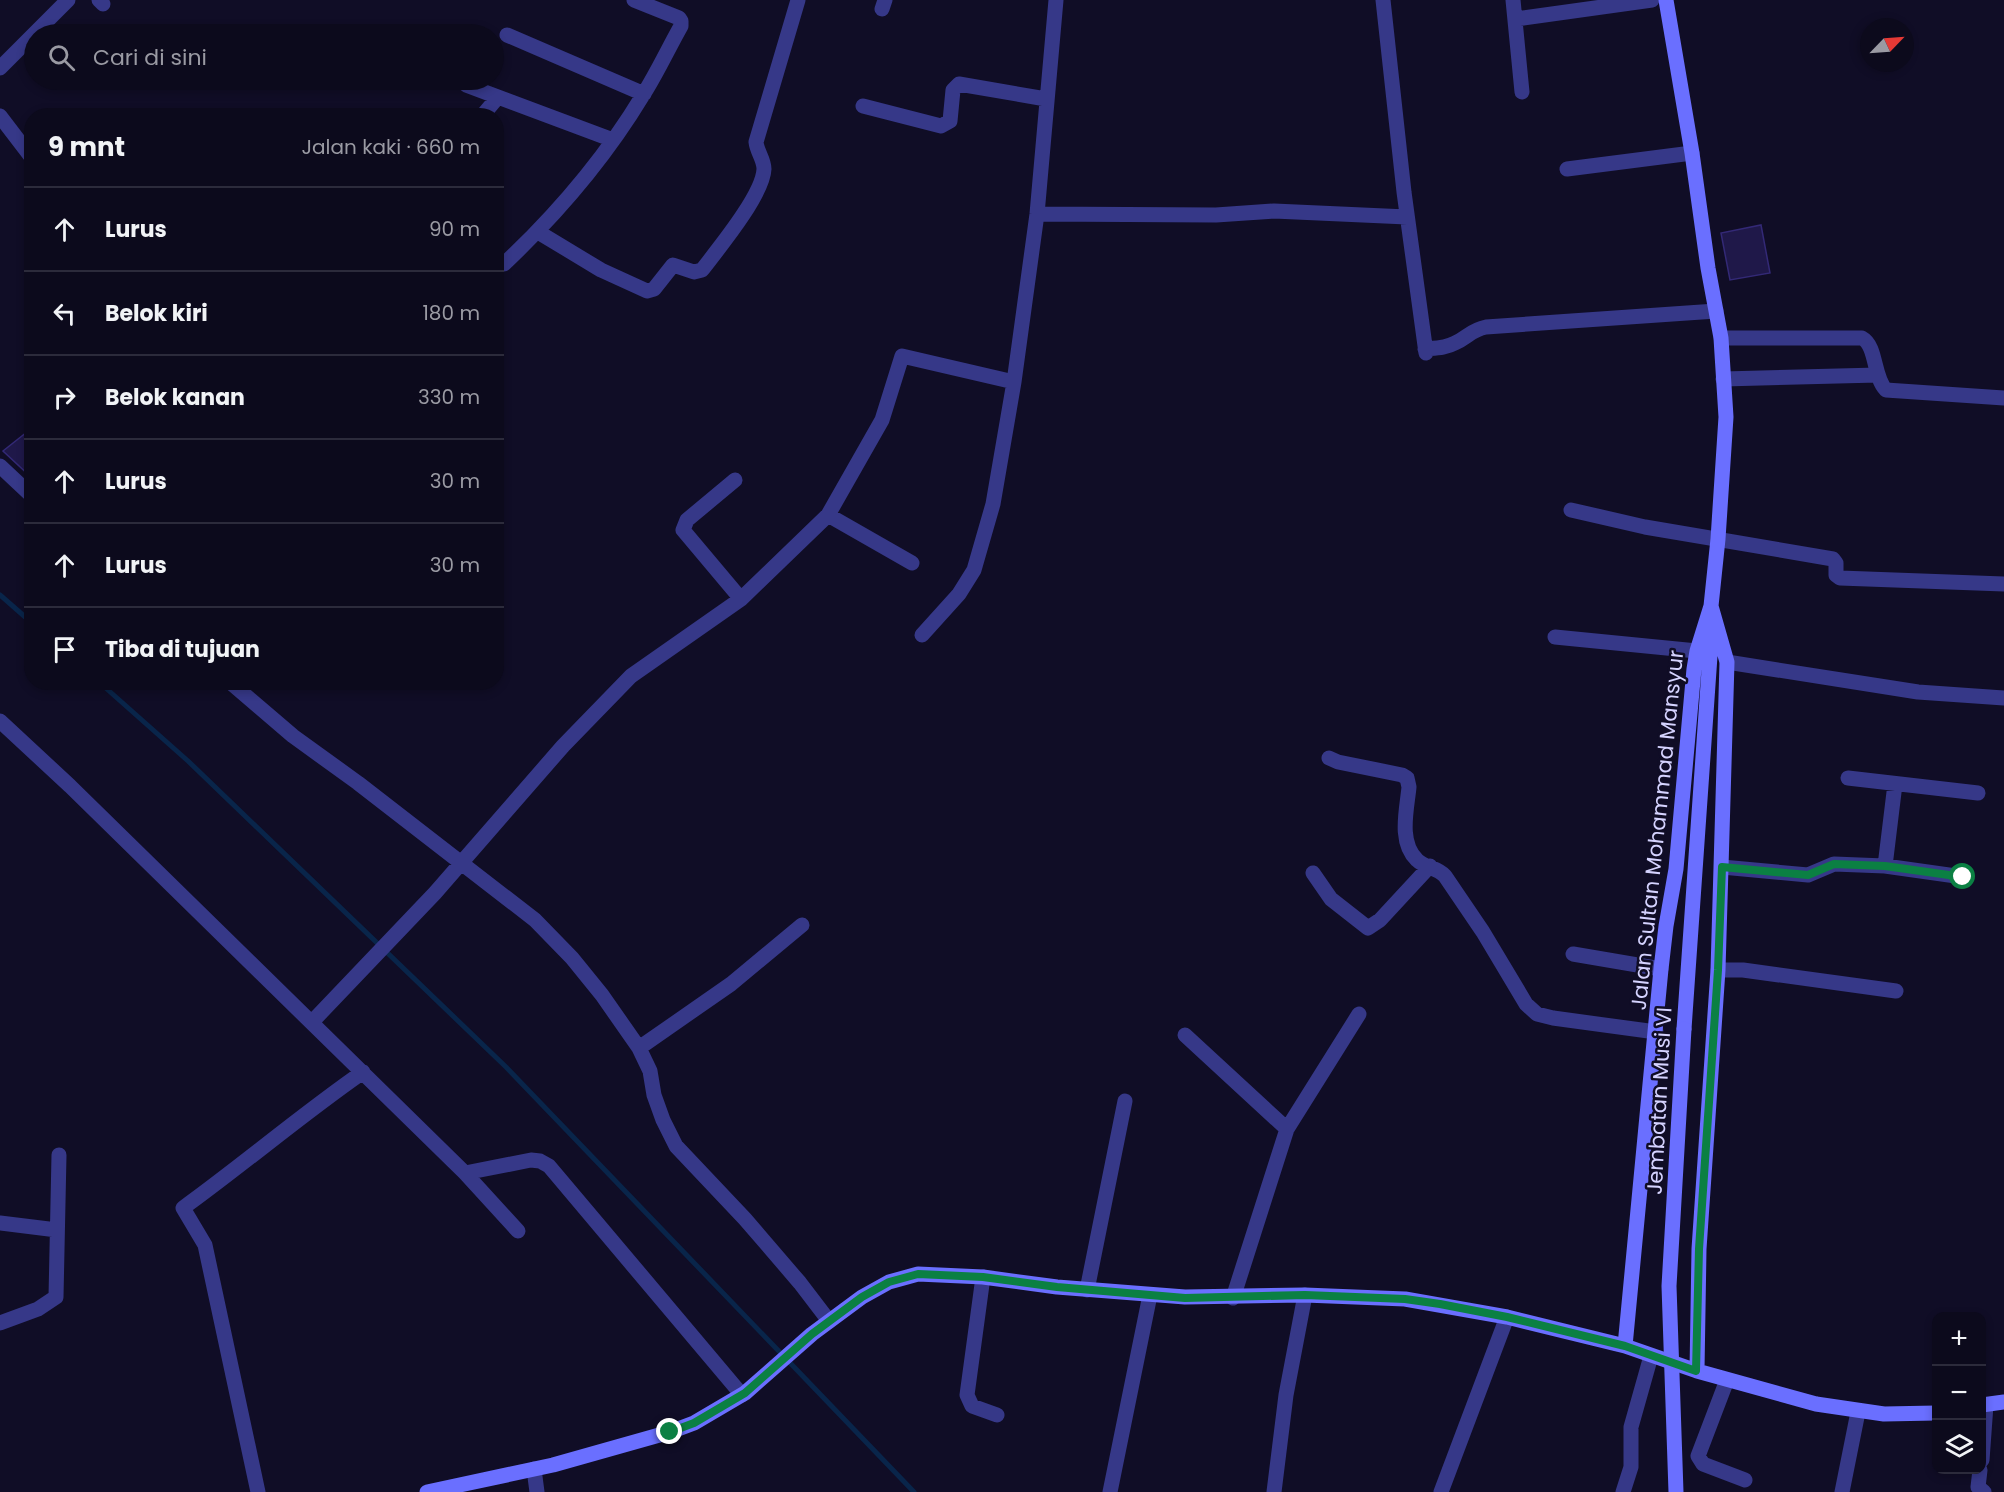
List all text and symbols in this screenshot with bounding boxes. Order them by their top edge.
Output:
north arrow [1860,18,1914,72]
search box [24,24,504,90]
icon: search [45,41,78,74]
text: Cari di sini [93,42,207,73]
text: 9 mnt [48,129,125,165]
text: Jalan kaki · 660 m [301,133,480,161]
icon: ahead [48,213,81,246]
text: Lurus [105,214,167,245]
text: 90 m [429,215,480,243]
icon: left [48,297,81,330]
text: Belok kiri [105,298,208,329]
text: 180 m [422,299,480,327]
icon: right [48,381,81,414]
text: Belok kanan [105,382,245,413]
text: 330 m [418,383,480,411]
icon: ahead [48,465,81,498]
text: Lurus [105,466,167,497]
text: 30 m [430,467,480,495]
icon: ahead [48,549,81,582]
text: Lurus [105,550,167,581]
text: 30 m [430,551,480,579]
icon: arrive [48,633,81,666]
text: Tiba di tujuan [105,634,260,665]
street label: Jalan Sultan Mohammad Mansyur [1624,648,1690,1011]
route start [1949,863,1975,889]
street label: Jembatan Musi VI [1640,1007,1678,1195]
map controls [1932,1312,1986,1474]
button: + [1932,1312,1986,1366]
button: − [1932,1366,1986,1420]
route end [656,1418,682,1444]
button: layers [1932,1420,1986,1474]

